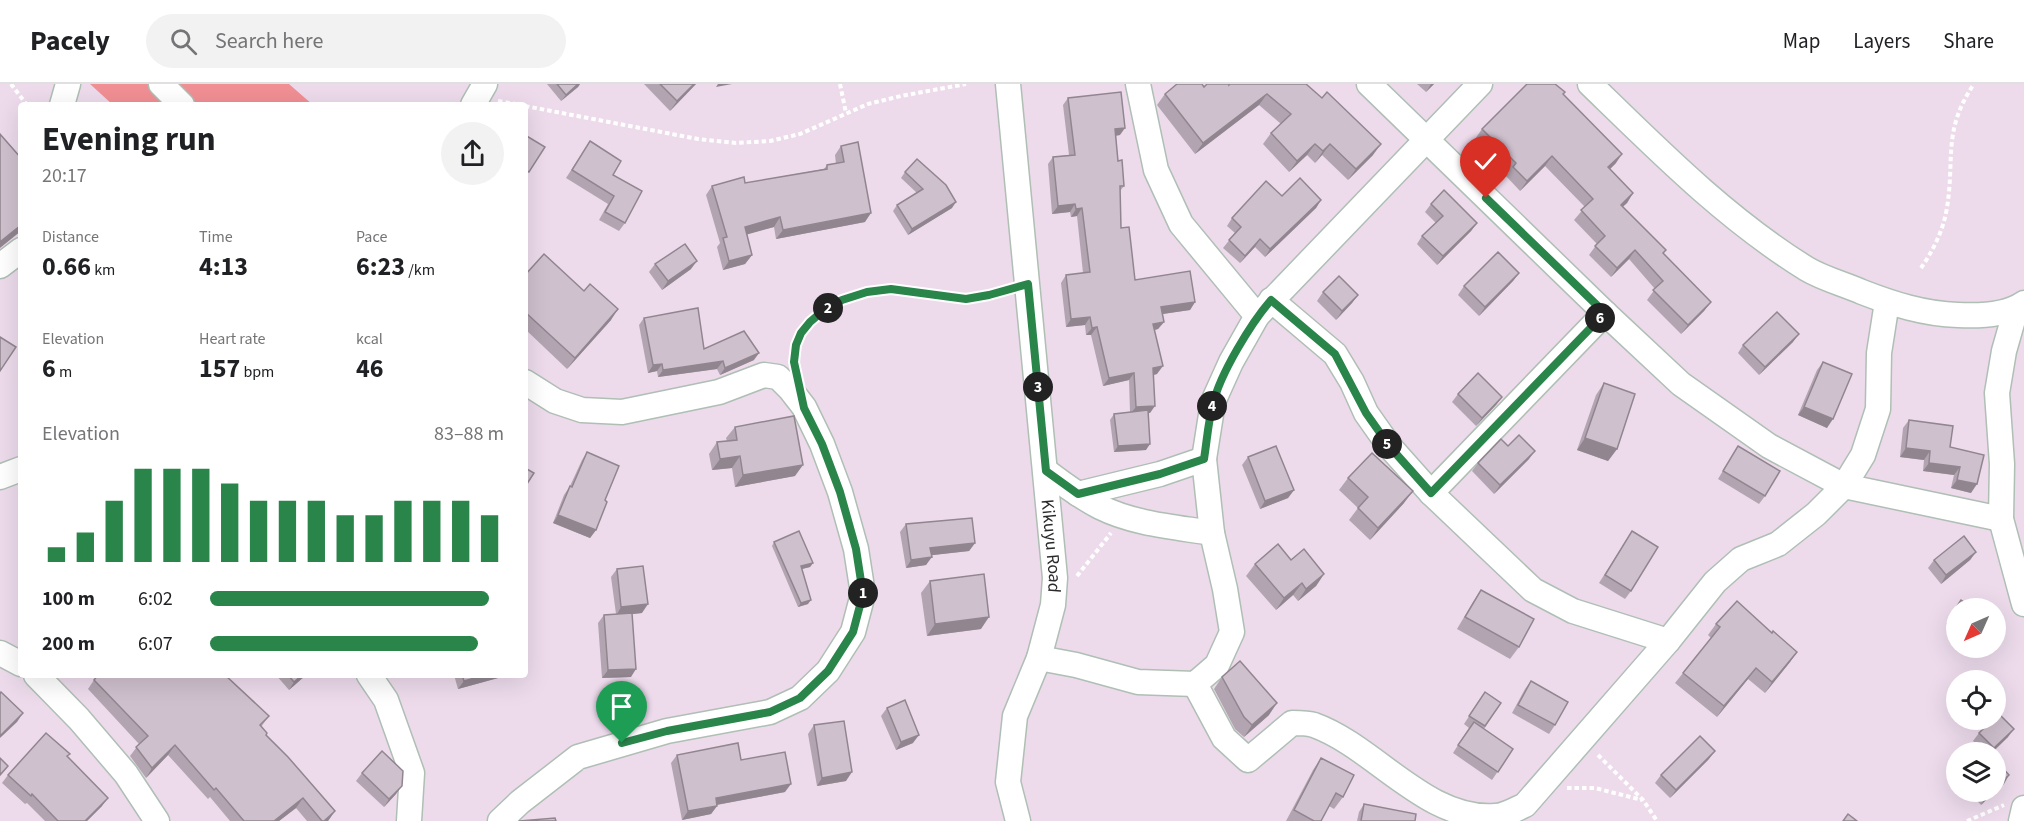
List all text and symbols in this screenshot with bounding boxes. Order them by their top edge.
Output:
search box [146,14,566,68]
text: Pacely [30,21,110,61]
icon: search [167,25,200,58]
text: Search here [215,25,323,57]
text: Map [1783,26,1820,56]
text: Layers [1853,26,1910,56]
text: Share [1943,26,1994,56]
text: Evening run [42,116,216,163]
button: share [441,122,504,185]
pin [1460,136,1511,198]
icon: check [1469,145,1502,178]
text: 20:17 [42,162,87,190]
text: Distance [42,226,99,248]
text: Time [199,226,233,248]
text: Pace [356,226,387,248]
text: 0.66 [42,248,91,285]
text: 4:13 [199,248,248,285]
text: 6:23 [356,248,405,285]
text: km [91,259,115,281]
text: /km [405,259,435,281]
pin: 2 [813,293,843,323]
text: 2 [824,297,832,319]
pin: 6 [1585,303,1615,333]
text: 6 [1596,307,1604,329]
text: Elevation [42,328,104,350]
text: Heart rate [199,328,266,350]
text: kcal [356,328,383,350]
text: 6 [42,350,56,387]
text: 157 [199,350,240,387]
text: 46 [356,350,383,387]
text: m [56,361,72,383]
text: bpm [240,361,274,383]
pin: 3 [1023,372,1053,402]
text: 3 [1034,376,1042,398]
pin: 4 [1197,391,1227,421]
text: 4 [1208,395,1216,417]
text: Elevation [42,420,120,448]
text: 83–88 m [434,420,504,448]
pin: 5 [1372,429,1402,459]
text: 5 [1383,433,1391,455]
street label: Kikuyu Road [1035,498,1068,594]
pin: 1 [848,578,878,608]
text: 1 [859,582,867,604]
text: 100 m [42,585,95,613]
text: 6:02 [138,585,173,613]
north arrow [1946,598,2006,658]
map controls [1946,598,2006,802]
text: 200 m [42,630,95,658]
text: 6:07 [138,630,173,658]
button: locate [1946,670,2006,730]
pin [596,681,647,743]
icon: arrive [605,690,638,723]
button: layers [1946,742,2006,802]

